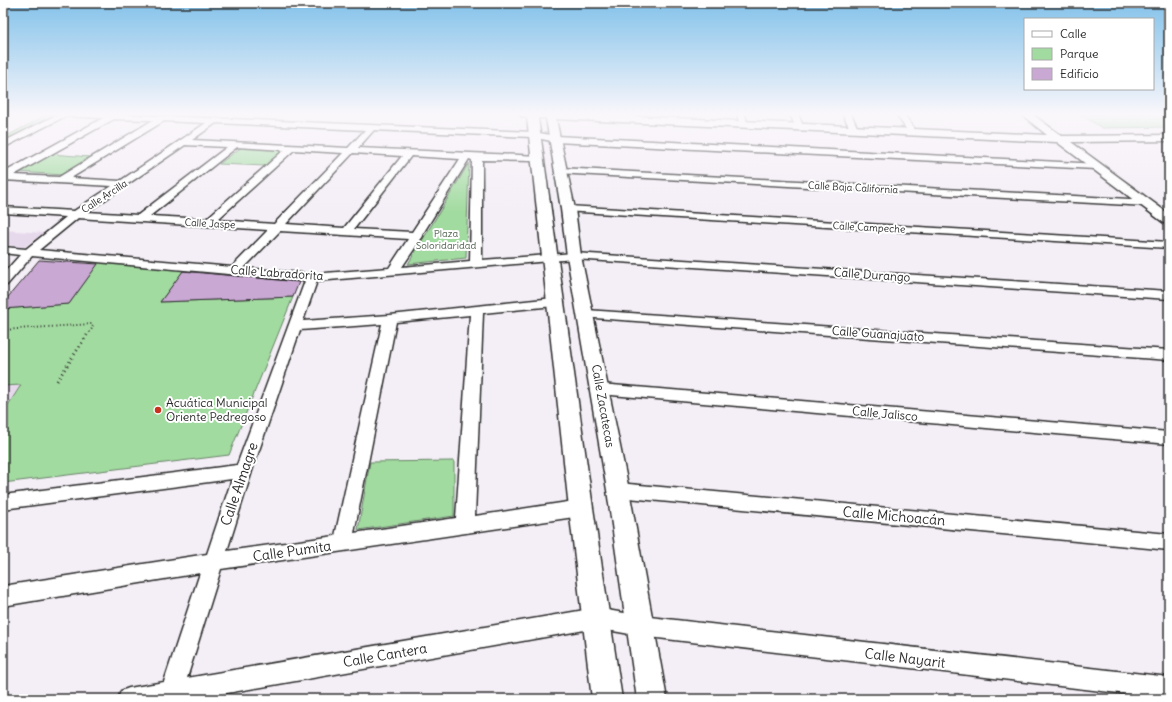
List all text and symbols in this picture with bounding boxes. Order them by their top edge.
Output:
legend [1024,18,1154,90]
text: Calle [1060,26,1087,41]
text: Parque [1060,46,1099,61]
text: Edificio [1060,66,1099,81]
street label: Calle Arcilla [79,177,130,216]
street label: Calle Baja California [808,179,899,196]
street label: Calle Jaspe [184,216,236,231]
street label: Calle Campeche [832,219,906,236]
park label: Plaza Soloridaridad [416,227,476,252]
street label: Calle Labradorita [230,262,324,283]
street label: Calle Durango [833,264,911,285]
street label: Calle Guanajuato [831,323,925,344]
street label: Calle Zacatecas [589,363,618,449]
place label: Acuática Municipal Oriente Pedregoso [166,395,268,424]
street label: Calle Jalisco [852,403,919,424]
marker: Acuática Municipal Oriente Pedregoso [153,405,163,415]
street label: Calle Almagre [216,440,262,528]
street label: Calle Michoacán [842,503,946,529]
street label: Calle Pumita [252,537,332,565]
street label: Calle Cantera [342,639,428,671]
street label: Calle Nayarit [864,644,947,672]

